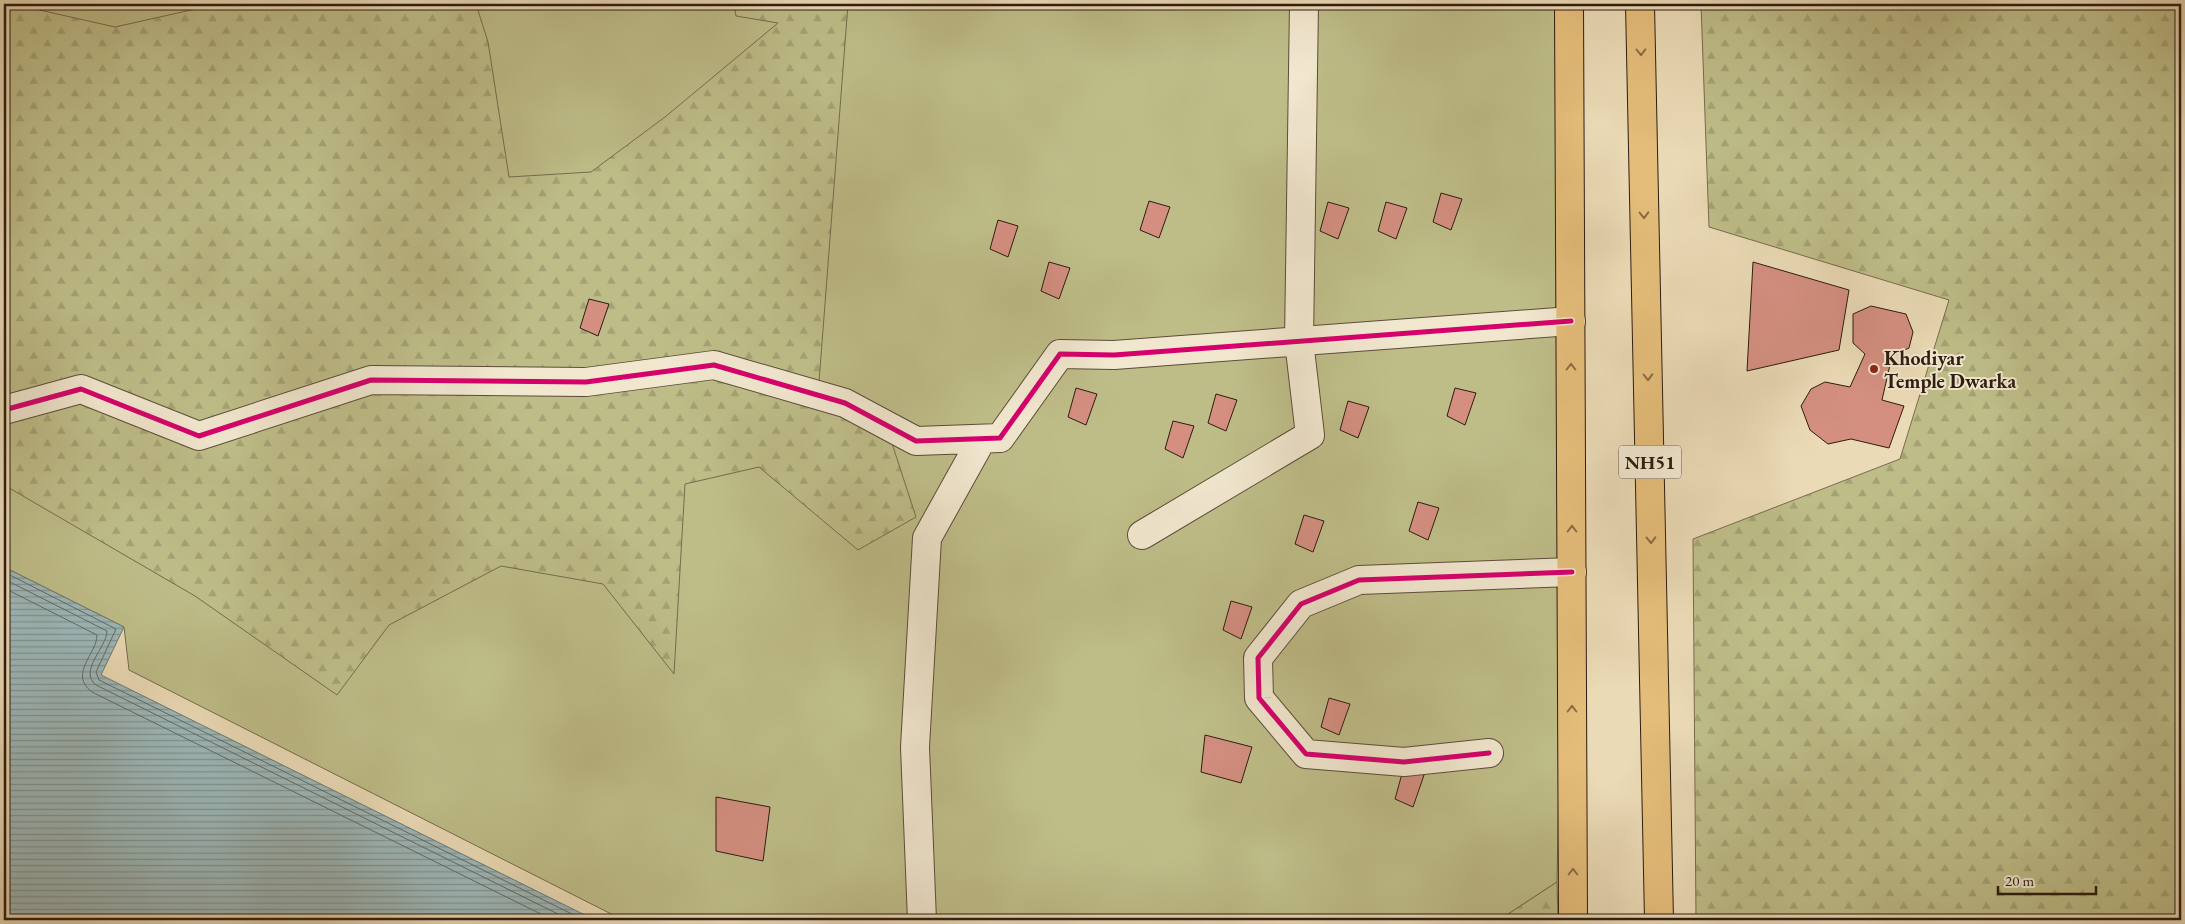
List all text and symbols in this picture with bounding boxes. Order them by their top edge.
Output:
one-way arrow [1636,49,1646,57]
one-way arrow [1639,211,1650,219]
place label: Khodiyar Temple Dwarka [1884,345,2016,394]
one-way arrow [1566,362,1576,370]
marker: Khodiyar Temple Dwarka [1868,363,1880,375]
one-way arrow [1643,374,1653,382]
road number: NH51 [1619,446,1681,478]
one-way arrow [1567,525,1577,532]
one-way arrow [1646,536,1656,544]
one-way arrow [1567,705,1577,712]
scale bar [1998,864,2095,896]
one-way arrow [1568,867,1578,875]
text: 20 m [2005,871,2034,890]

